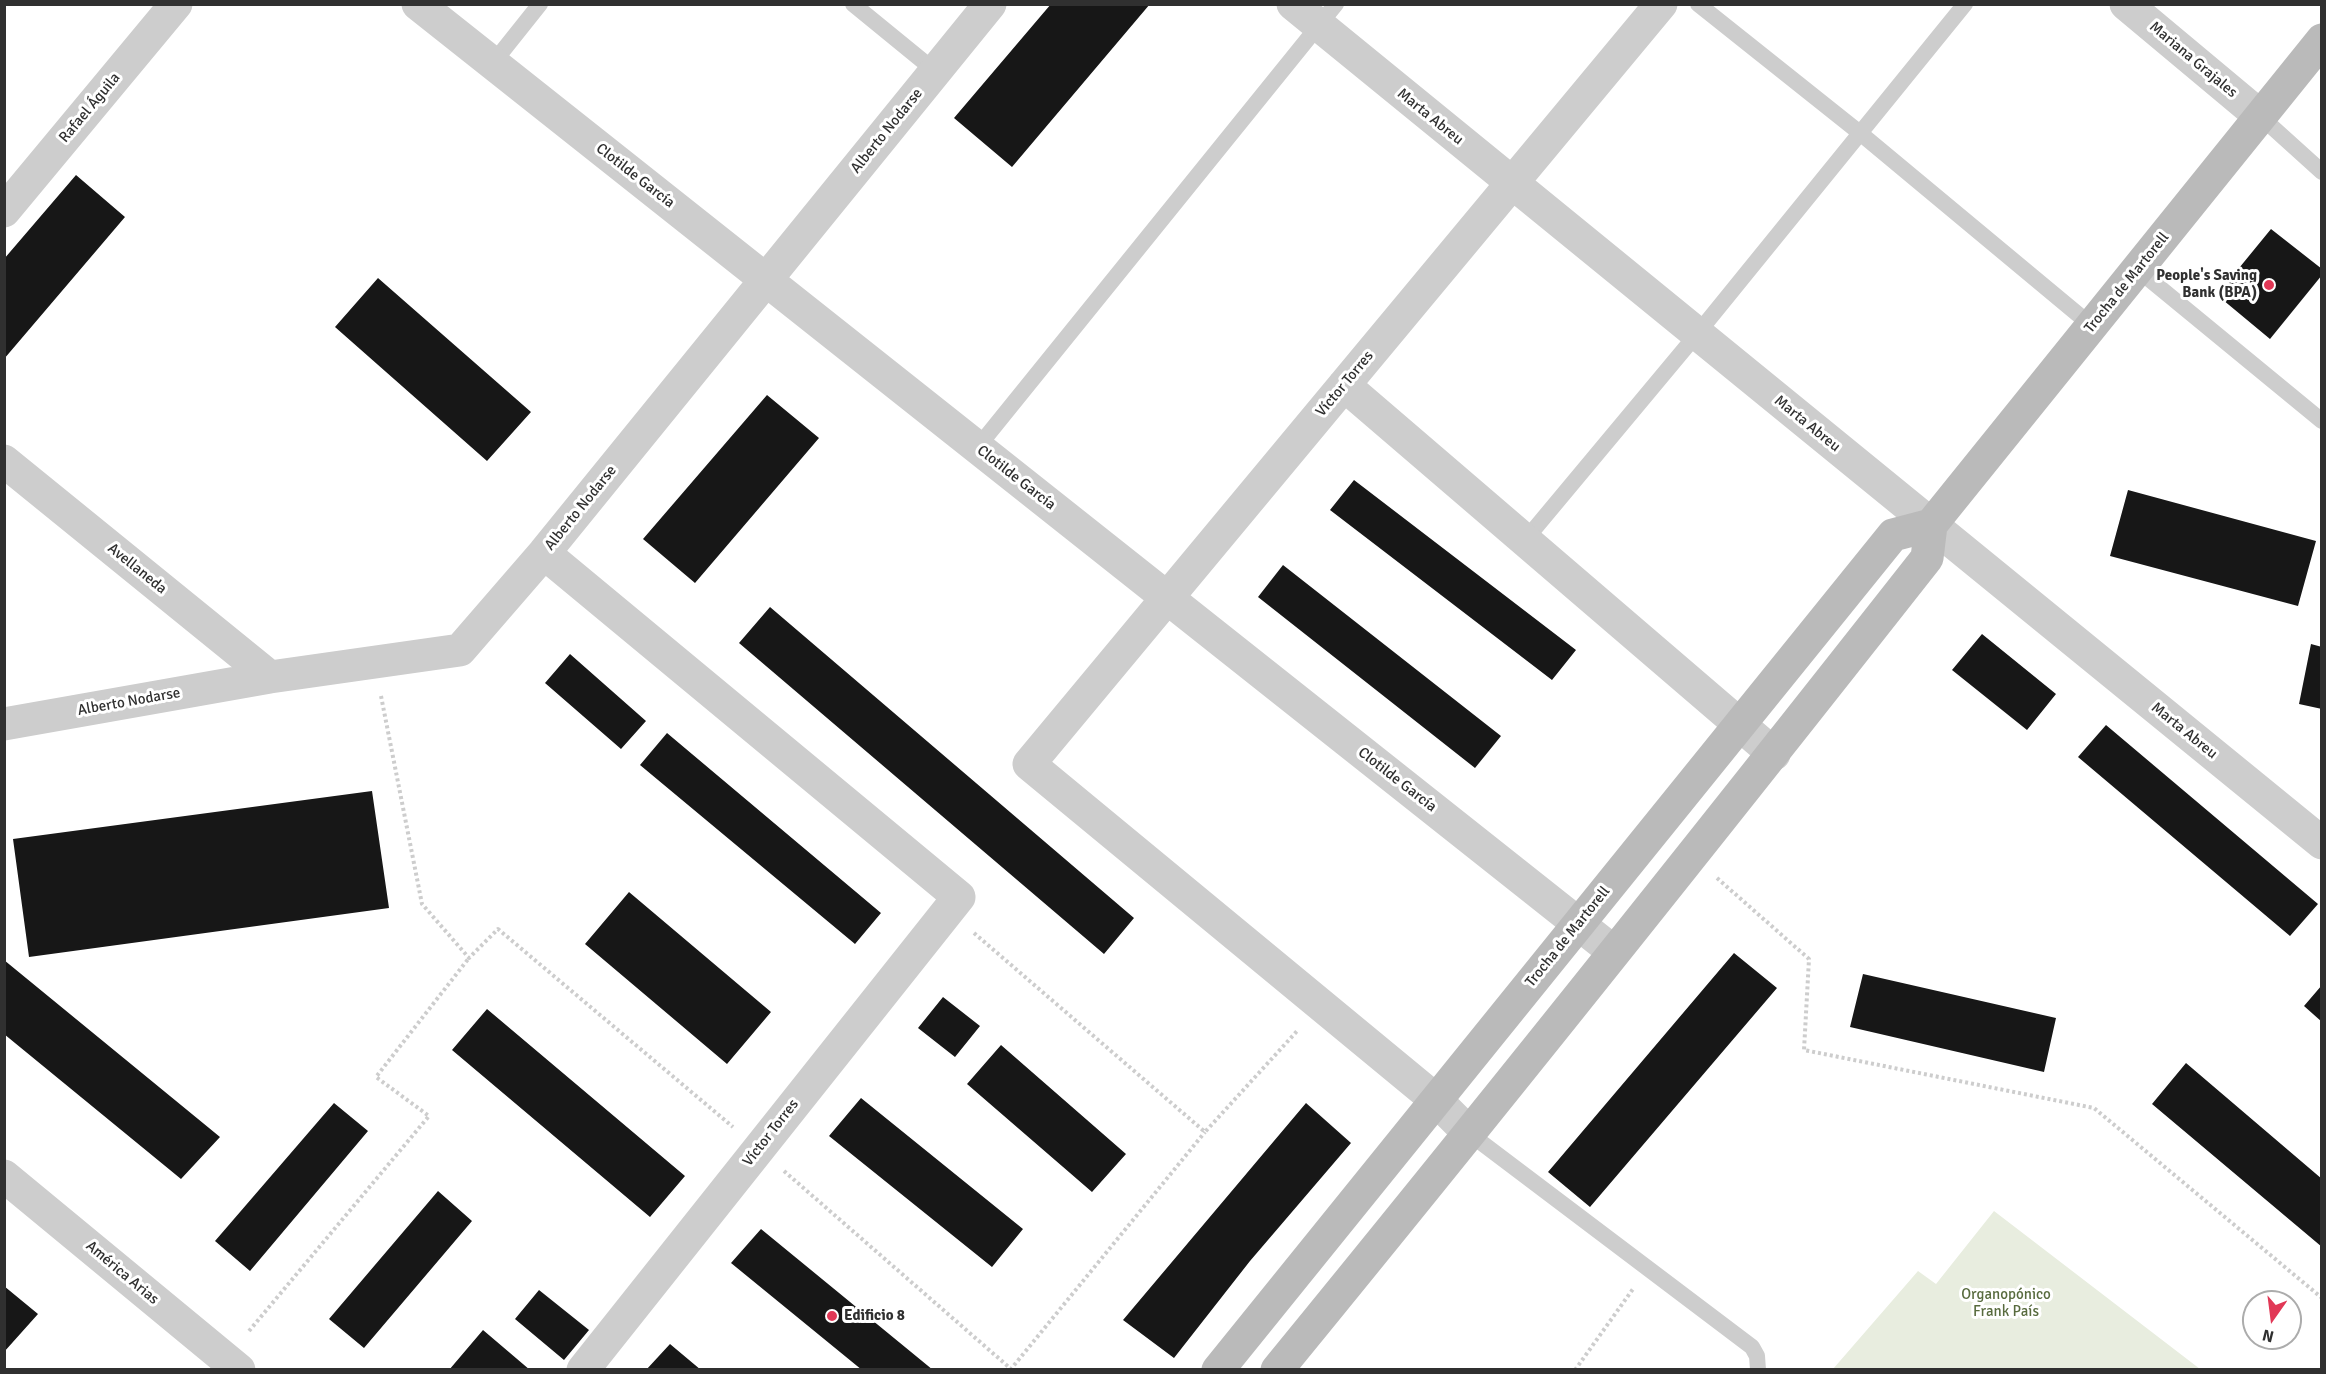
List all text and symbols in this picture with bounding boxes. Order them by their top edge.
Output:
street label: Mariana Grajales [2145,18,2241,102]
street label: Rafael Águila [56,69,124,147]
street label: Alberto Nodarse [847,85,927,177]
street label: Marta Abreu [1393,85,1467,149]
street label: Clotilde García [592,140,678,212]
street label: Trocha de Martorell [2081,229,2173,337]
place label: People's Saving Bank (BPA) [2156,267,2257,302]
marker: People's Saving Bank (BPA) [2262,278,2276,292]
street label: Víctor Torres [1312,347,1378,421]
street label: Marta Abreu [1770,392,1844,456]
street label: Clotilde García [973,442,1059,514]
street label: Alberto Nodarse [541,462,621,554]
street label: Avellaneda [104,540,170,598]
street label: Alberto Nodarse [76,684,182,720]
street label: Marta Abreu [2147,699,2221,763]
street label: Clotilde García [1354,744,1440,816]
street label: Trocha de Martorell [1522,883,1614,991]
street label: Víctor Torres [739,1096,803,1170]
street label: América Arias [82,1237,162,1309]
park label: Organopónico Frank País [1961,1286,2051,1321]
north arrow [2242,1290,2302,1350]
place label: Edificio 8 [844,1307,905,1325]
marker: Edificio 8 [825,1309,839,1323]
text: N [2260,1324,2276,1347]

